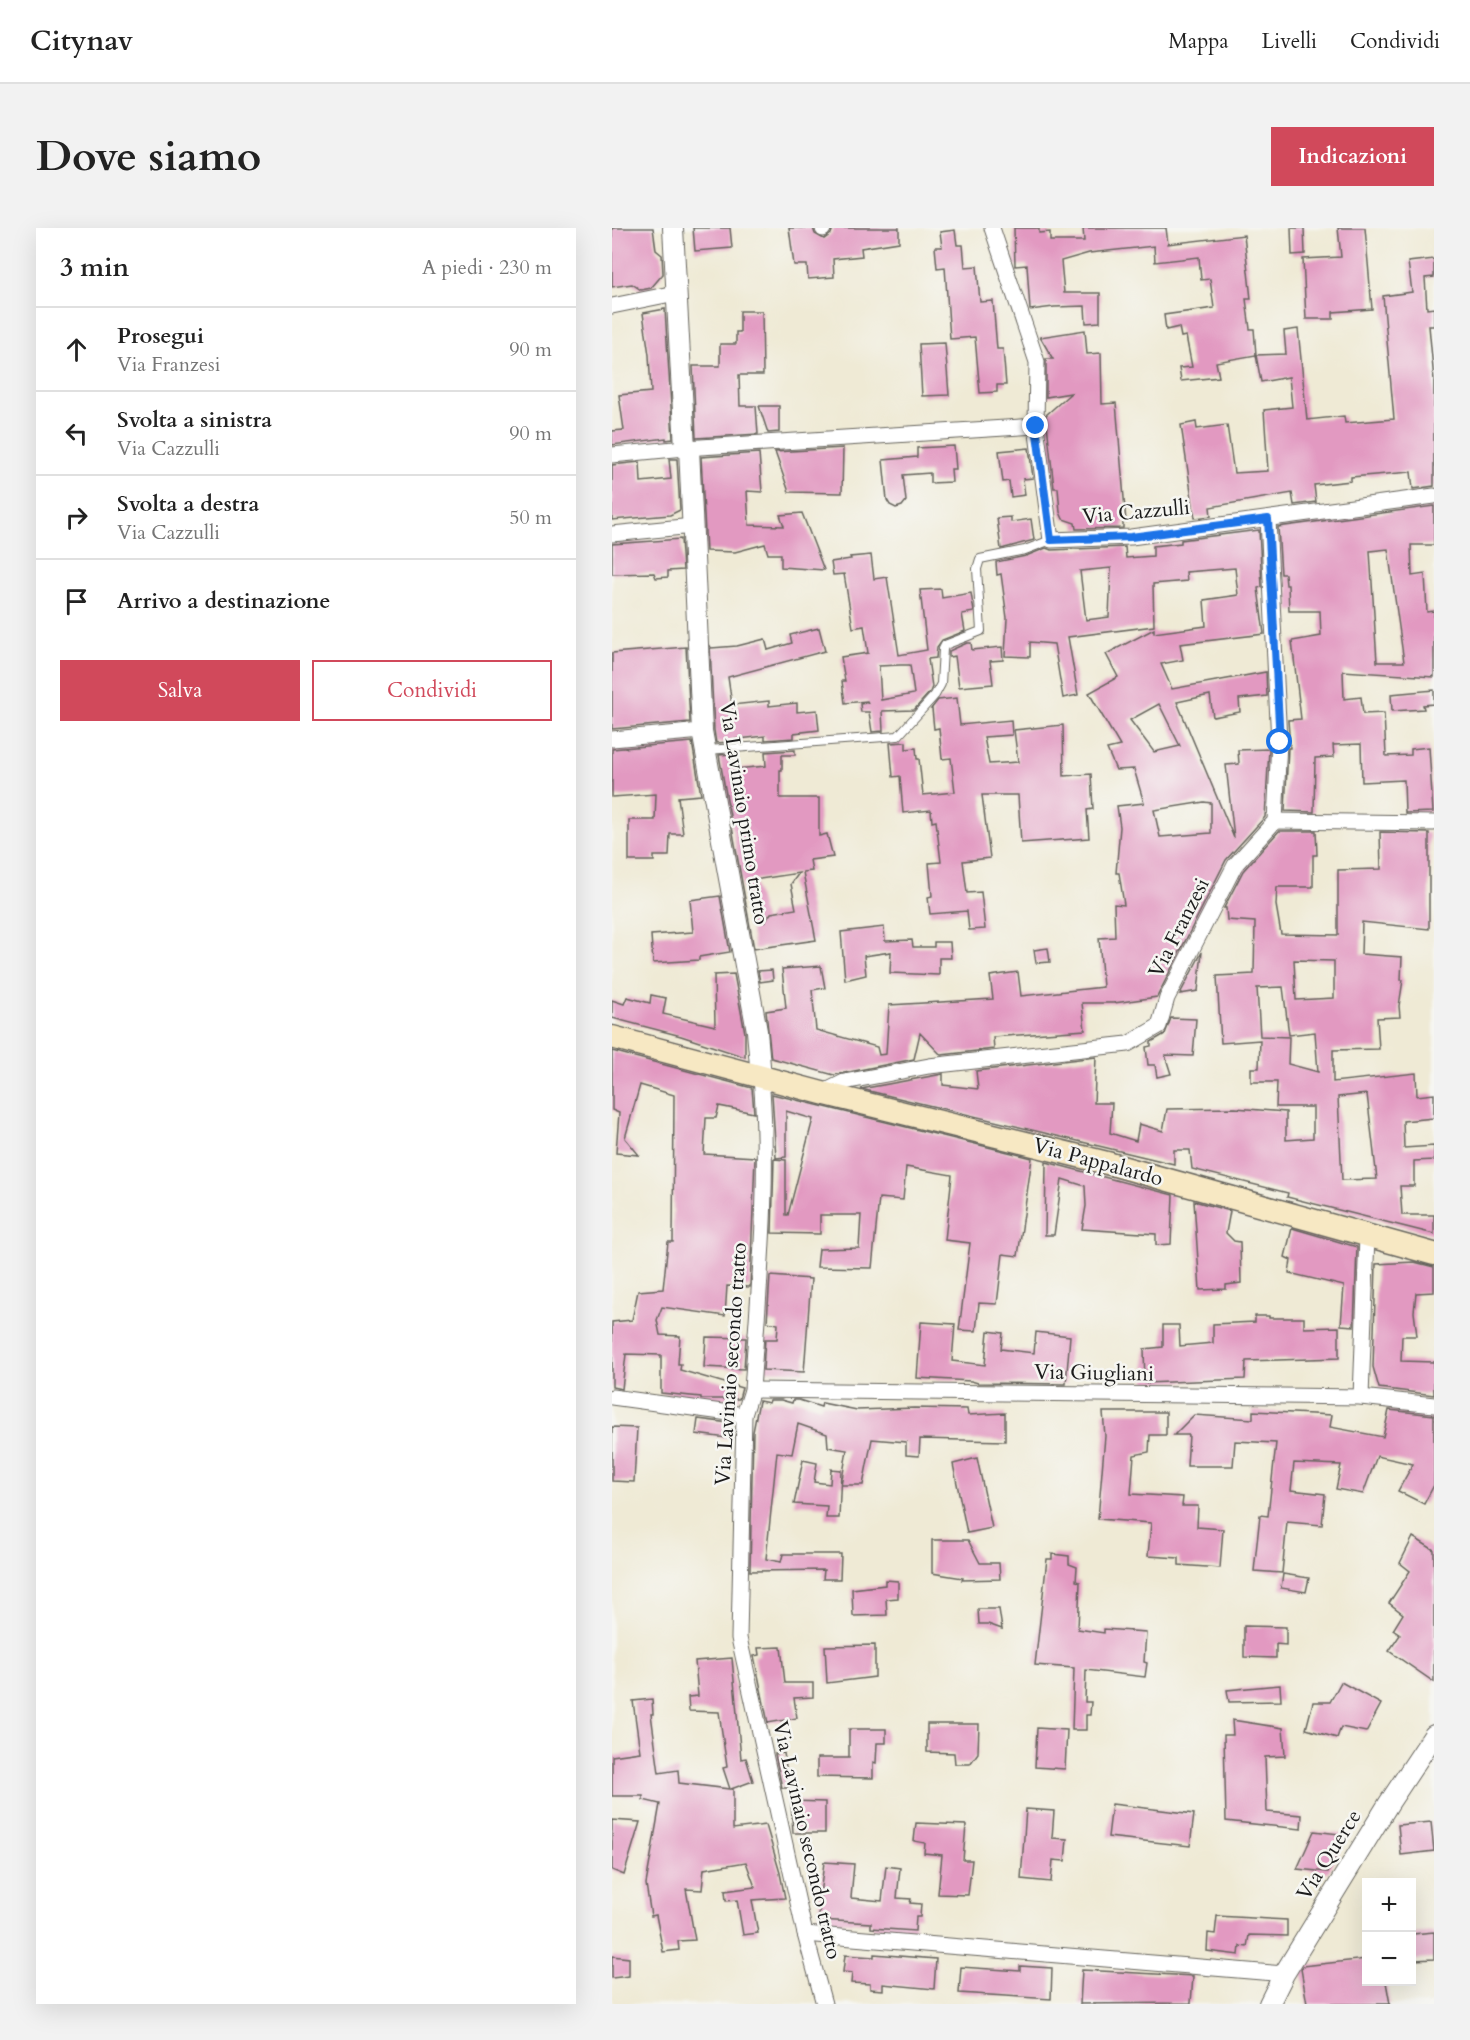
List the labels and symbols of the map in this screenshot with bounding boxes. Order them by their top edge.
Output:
route end [1022,412,1048,438]
street label: Via Cazzulli [1081,493,1191,531]
street label: Via Lavinaio primo tratto [712,699,776,927]
route start [1266,728,1292,754]
street label: Via Franzesi [1141,873,1217,983]
street label: Via Pappalardo [1030,1131,1166,1193]
street label: Via Lavinaio secondo tratto [708,1241,754,1487]
street label: Via Giugliani [1034,1357,1154,1389]
street label: Via Lavinaio secondo tratto [765,1718,849,1962]
street label: Via Querce [1290,1804,1368,1906]

